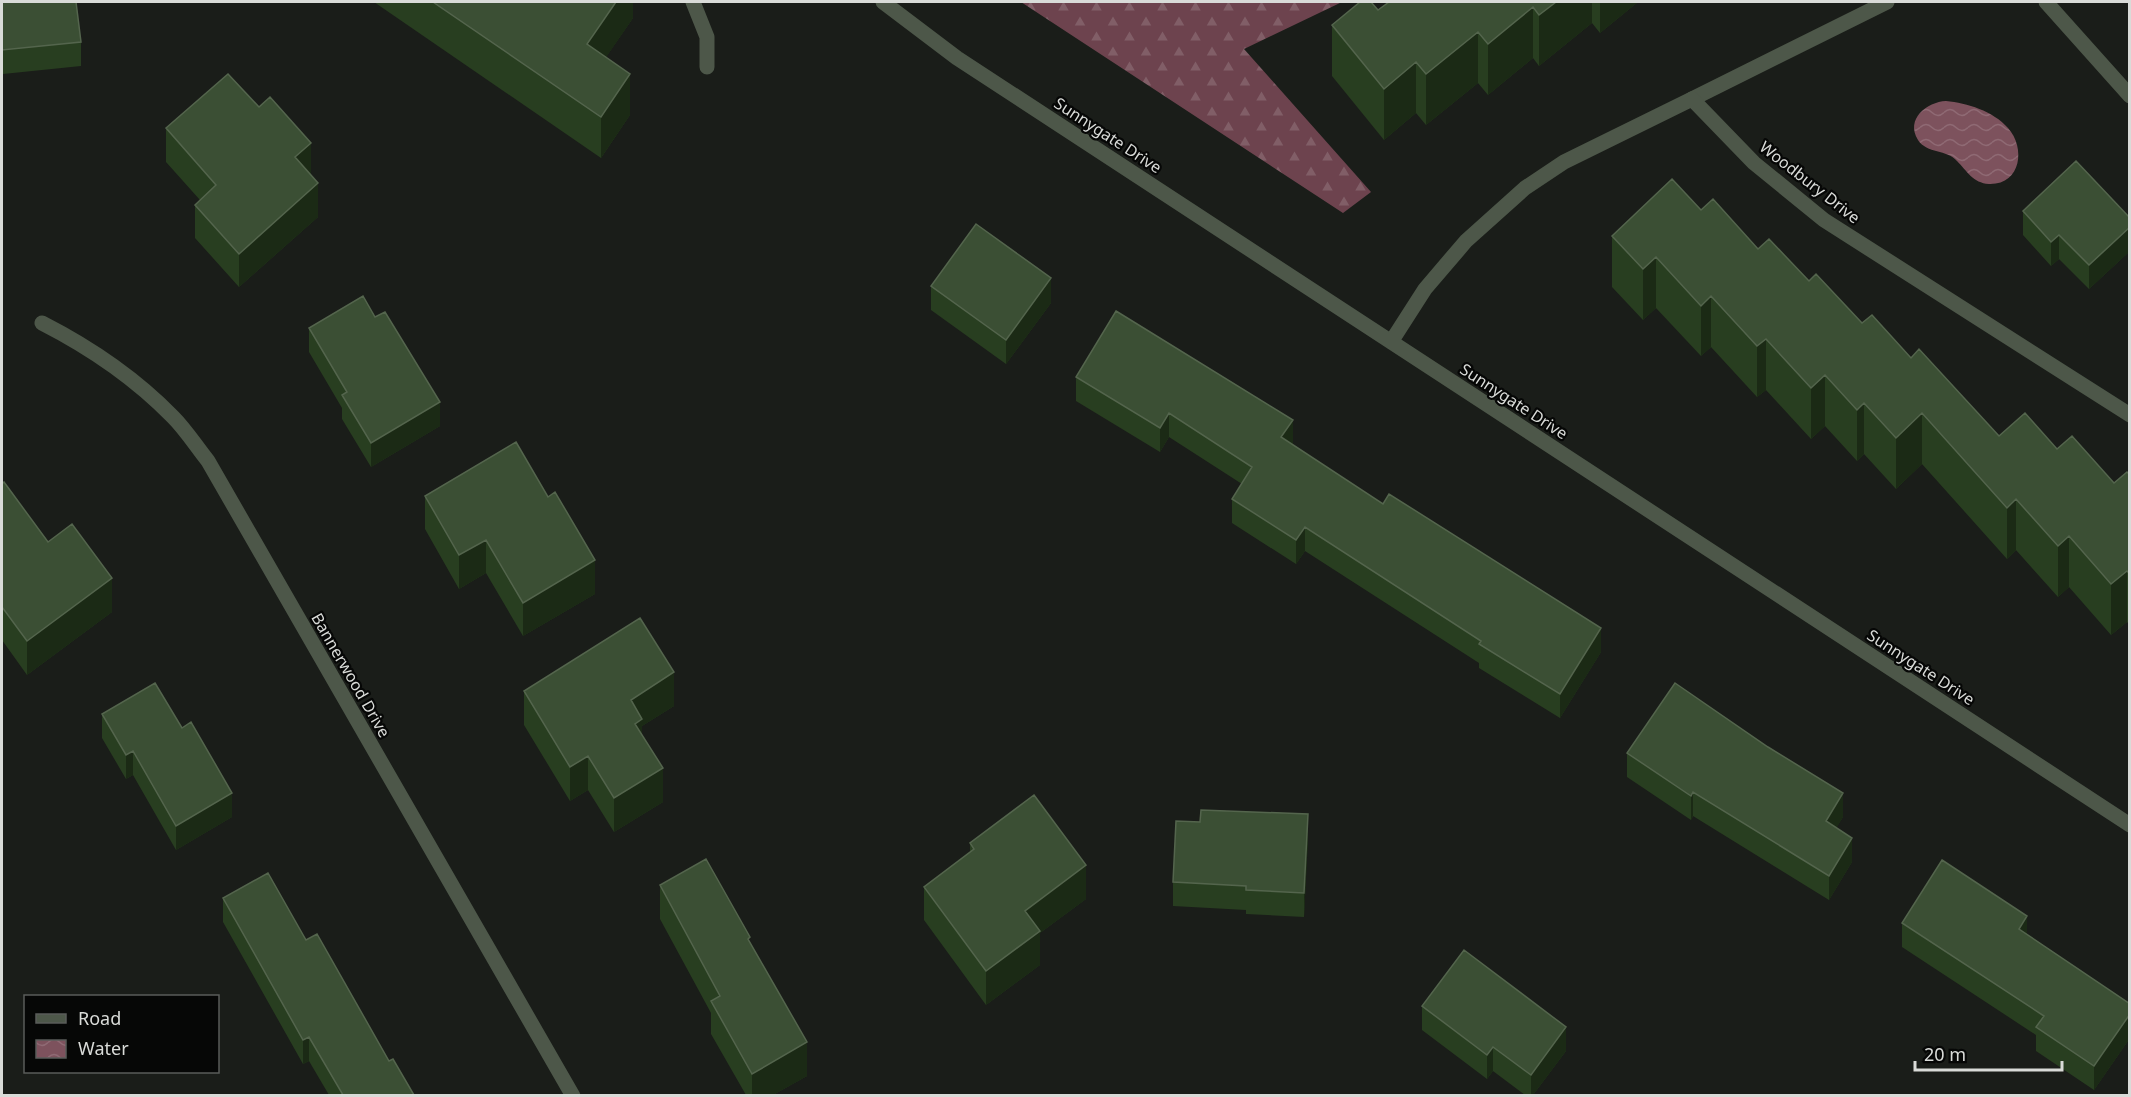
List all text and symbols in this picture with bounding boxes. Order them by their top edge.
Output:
street label: Sunnygate Drive [1050,92,1166,178]
street label: Woodbury Drive [1755,136,1865,228]
street label: Sunnygate Drive [1456,358,1572,444]
street label: Bannerwood Drive [306,609,396,741]
street label: Sunnygate Drive [1863,624,1979,710]
legend [24,995,219,1073]
text: Road [78,1006,121,1030]
scale bar [1915,1034,2062,1072]
text: Water [78,1036,129,1060]
text: 20 m [1924,1042,1966,1066]

